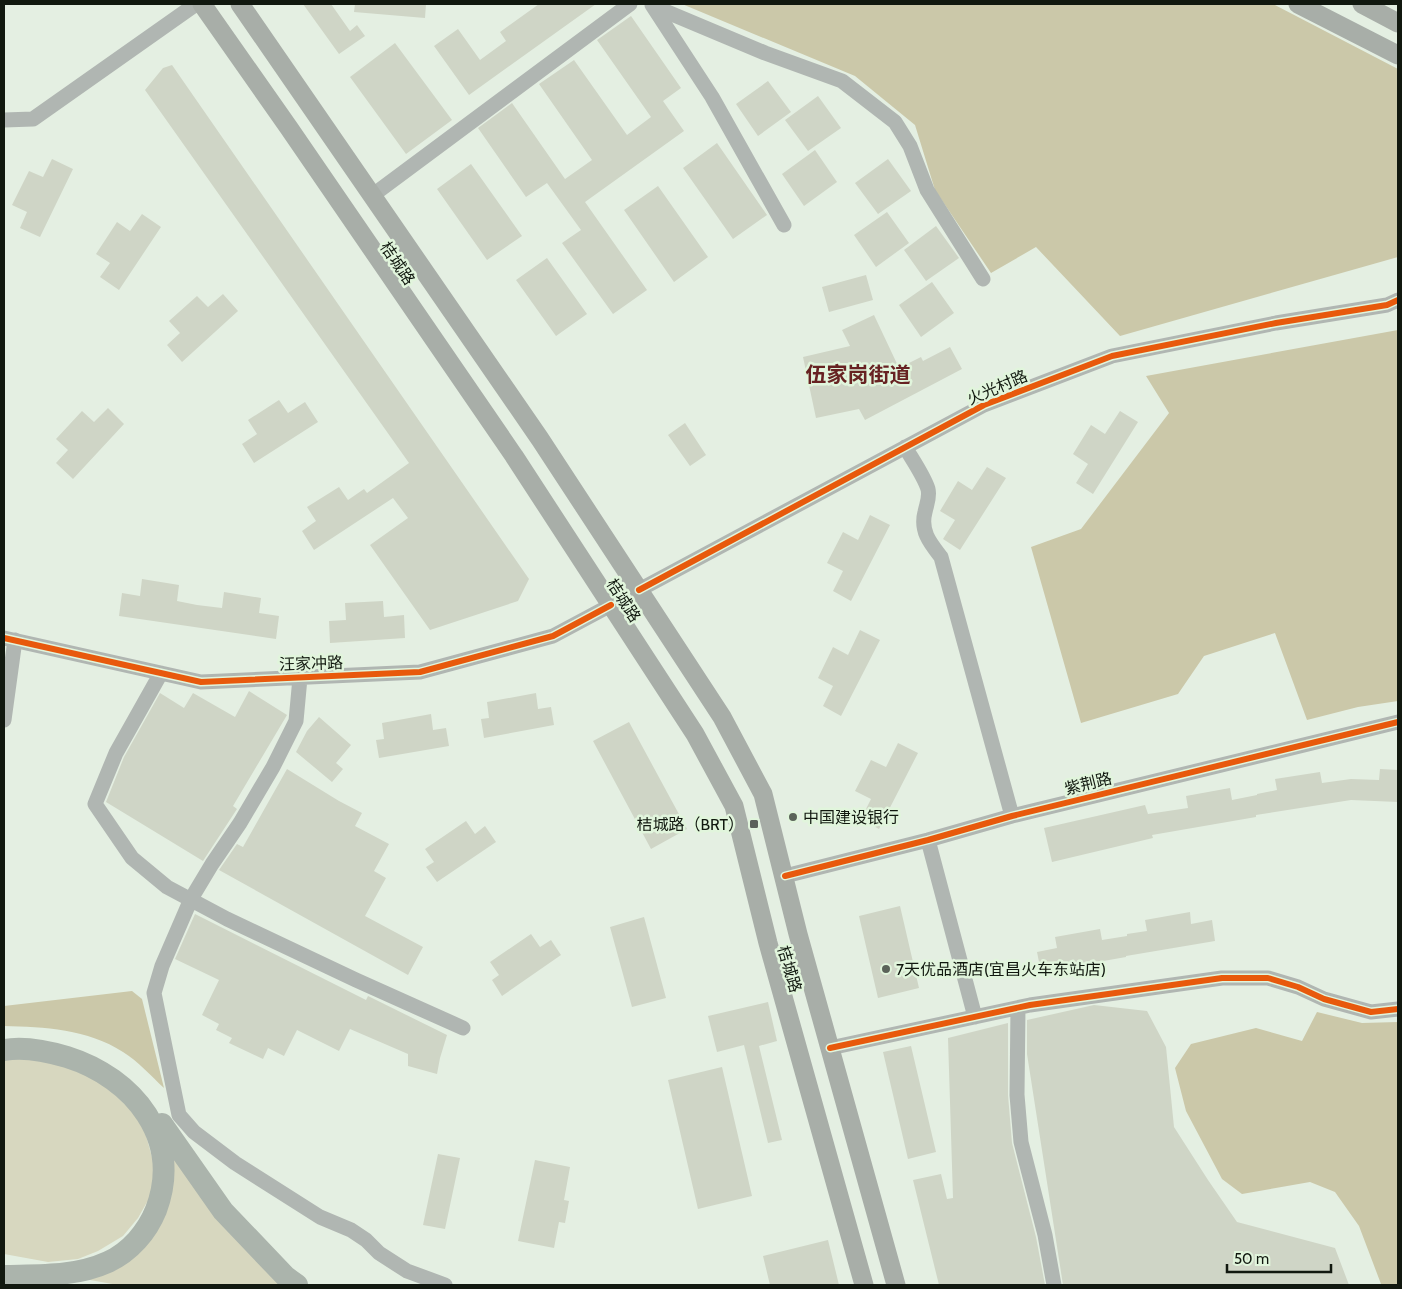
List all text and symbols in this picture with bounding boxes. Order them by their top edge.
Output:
street label: 桔城路 [376,238,419,288]
district label: 伍家岗街道 [806,362,911,387]
street label: 火光村路 [964,366,1030,409]
street label: 桔城路 [603,575,645,626]
street label: 汪家冲路 [279,653,343,674]
street label: 紫荆路 [1063,768,1114,799]
place label: 中国建设银行 [803,808,899,827]
marker: 中国建设银行 [787,811,799,823]
place label: 桔城路（BRT） [636,815,744,834]
marker: 桔城路（BRT） [748,818,760,830]
street label: 桔城路 [774,943,805,995]
place label: 7天优品酒店(宜昌火车东站店) [896,960,1106,979]
marker: 7天优品酒店(宜昌火车东站店) [880,963,892,975]
scale bar [1227,1242,1331,1274]
text: 50 m [1234,1250,1269,1268]

